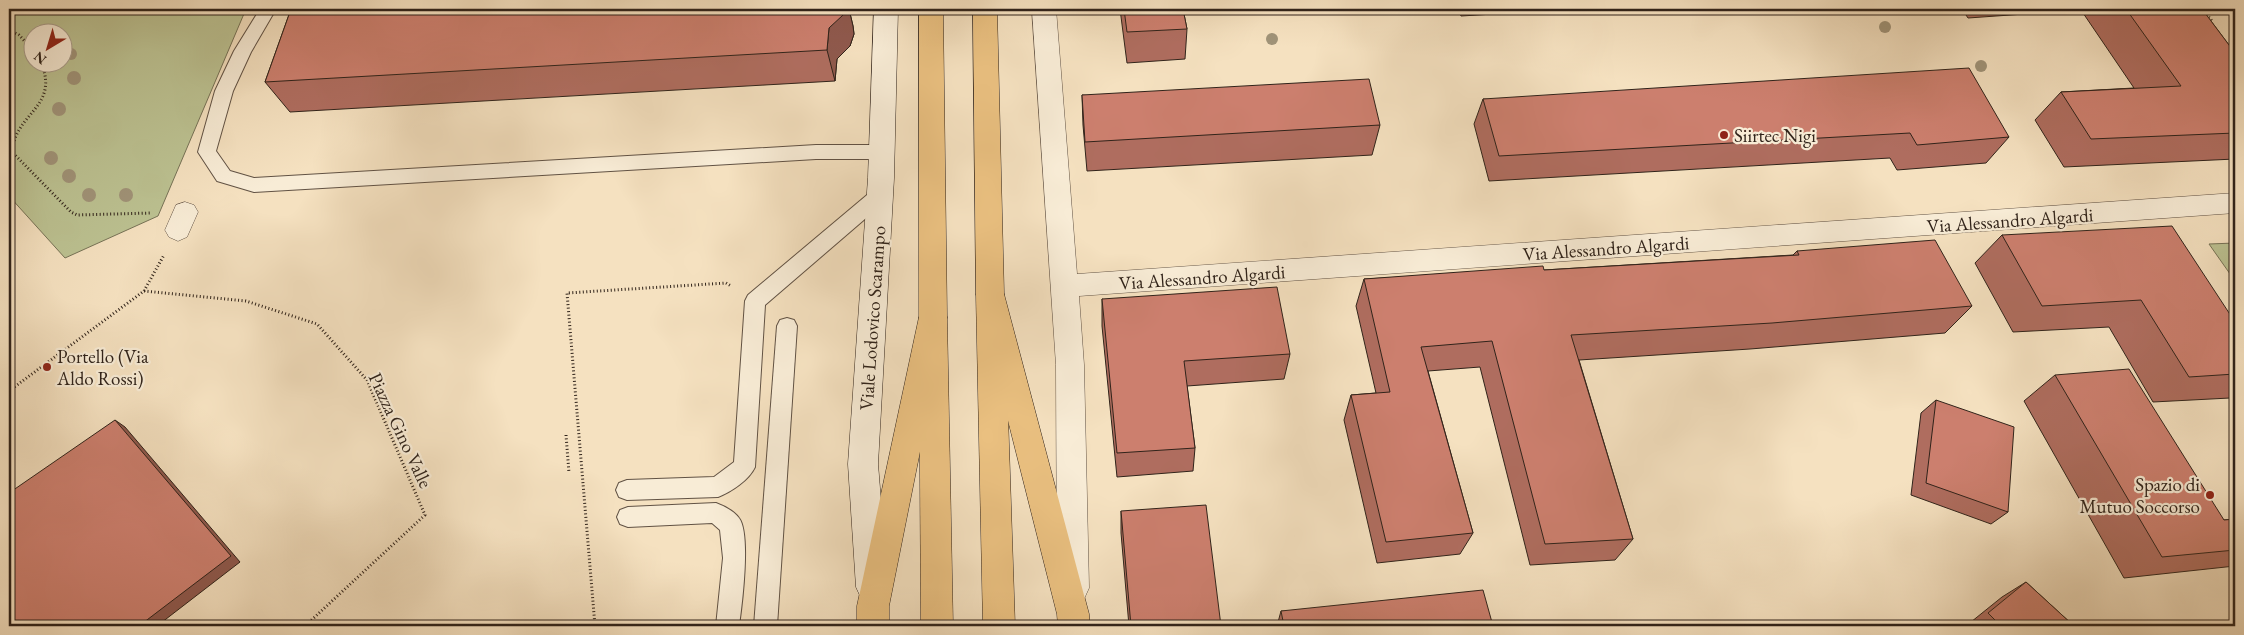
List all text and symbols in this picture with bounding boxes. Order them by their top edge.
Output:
north arrow [22,22,72,72]
text: N [29,47,50,69]
place label: Siirtec Nigi [1734,123,1816,148]
marker: Siirtec Nigi [1718,129,1730,141]
street label: Via Alessandro Algardi [1926,202,2094,239]
street label: Viale Lodovico Scarampo [854,225,891,411]
street label: Via Alessandro Algardi [1522,230,1690,267]
street label: Via Alessandro Algardi [1118,259,1286,296]
place label: Portello (Via Aldo Rossi) [56,344,149,391]
marker: Portello (Via Aldo Rossi) [41,361,53,373]
street label: Piazza Gino Valle [363,368,438,492]
place label: Spazio di Mutuo Soccorso [2079,472,2200,519]
marker: Spazio di Mutuo Soccorso [2204,489,2216,501]

